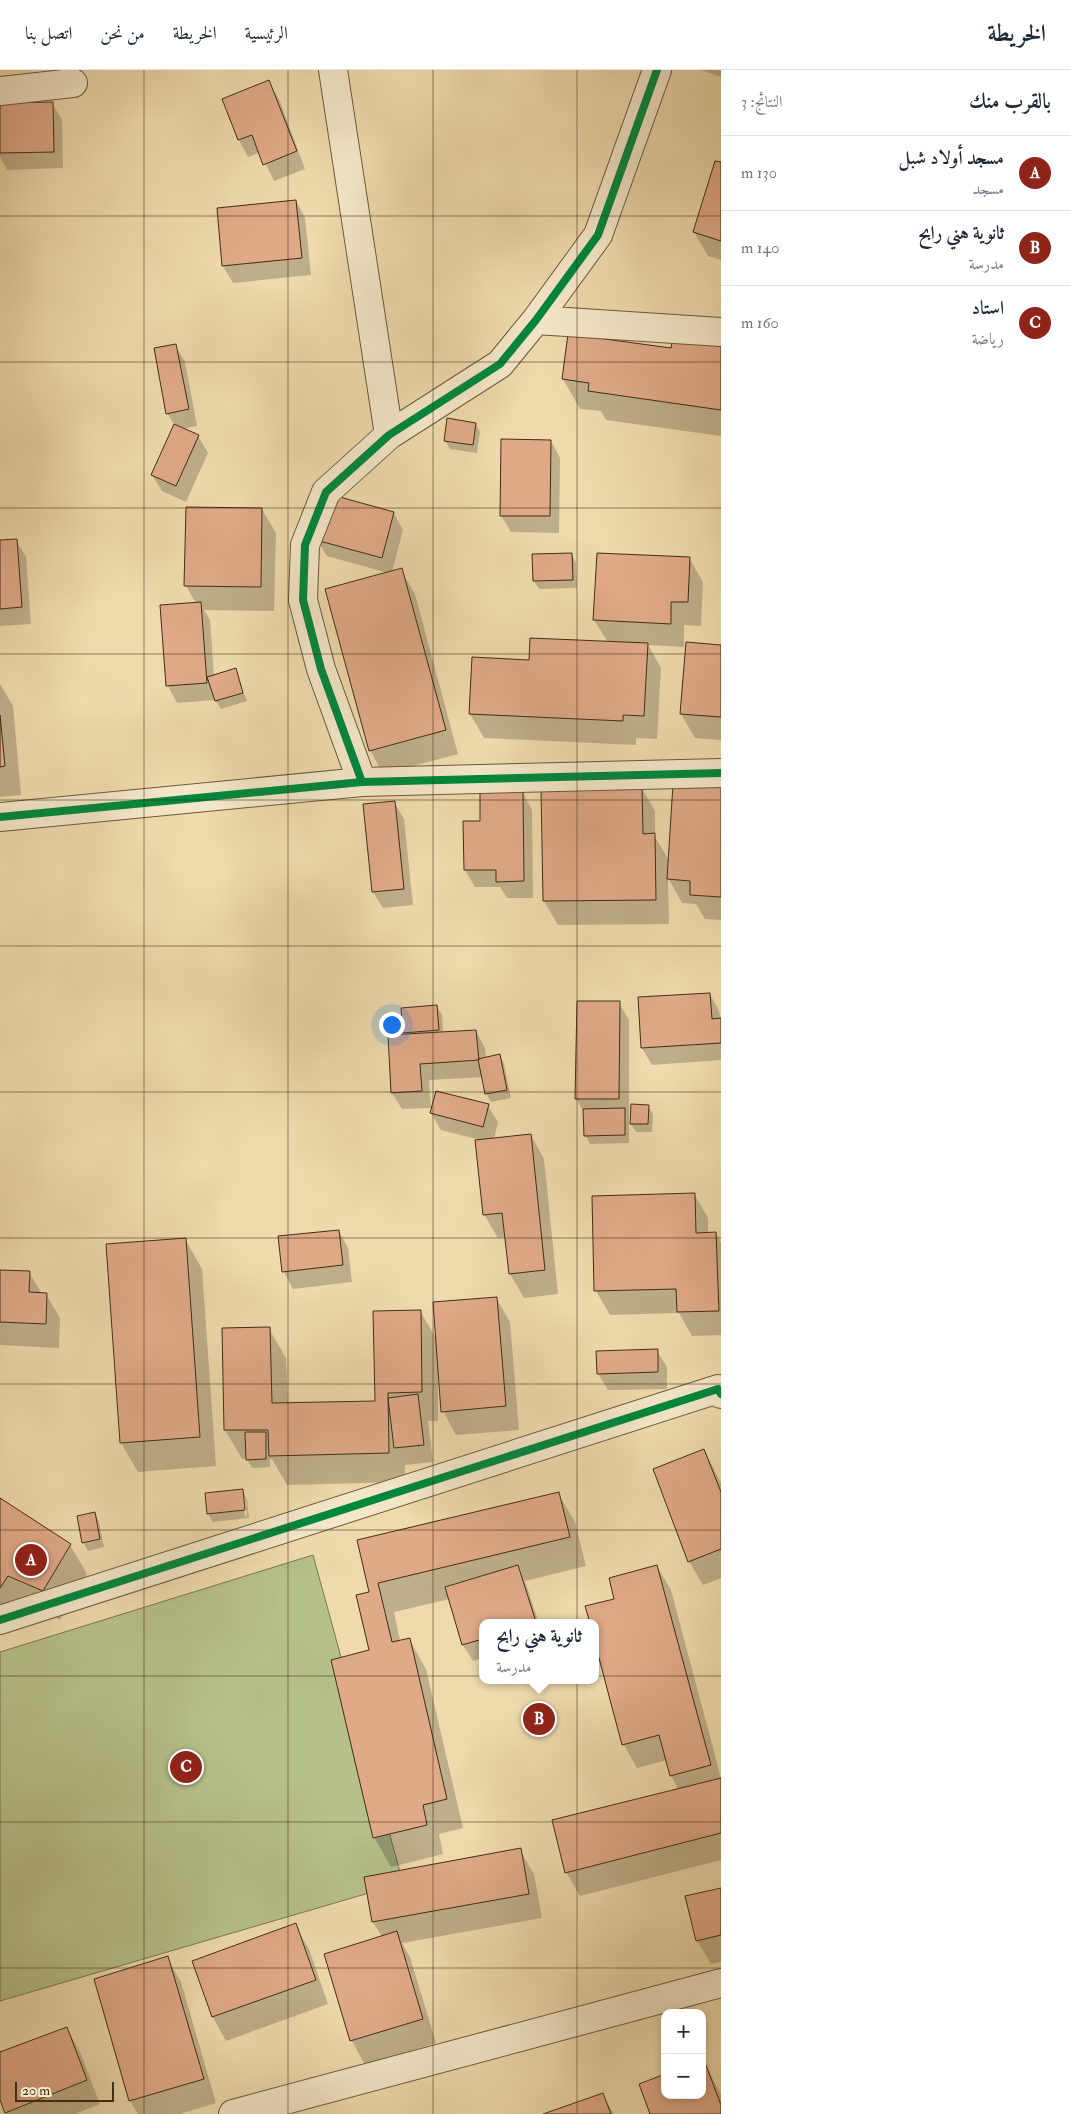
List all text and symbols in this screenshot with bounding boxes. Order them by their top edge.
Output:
text: الخريطة [988,18,1046,49]
text: اتصل بنا [25,22,72,45]
text: من نحن [100,22,145,45]
text: الخريطة [173,22,217,45]
text: الرئيسية [245,22,288,45]
text: بالقرب منك [969,88,1051,115]
text: النتائج: 3 [741,92,783,112]
text: مسجد أولاد شبل [898,146,1004,170]
text: 130 m [741,163,777,183]
text: A [1030,163,1040,183]
text: مسجد [973,179,1004,199]
text: ثانوية هني رابح [918,221,1004,245]
text: 140 m [741,238,779,258]
text: B [1030,238,1040,258]
text: مدرسة [969,254,1004,274]
text: استاد [972,296,1004,320]
text: 160 m [741,313,779,333]
text: C [1029,313,1041,333]
text: رياضة [972,329,1004,349]
your location [379,1012,405,1038]
pin: A [15,1541,47,1579]
popup [479,1619,599,1684]
text: ثانوية هني رابح [496,1624,582,1648]
text: مدرسة [496,1657,531,1677]
pin: B [523,1700,555,1738]
pin: C [170,1748,202,1786]
map controls [661,2009,706,2099]
button: + [661,2009,706,2054]
button: − [661,2054,706,2099]
scale bar [15,2079,114,2102]
text: 20 m [22,2082,50,2099]

